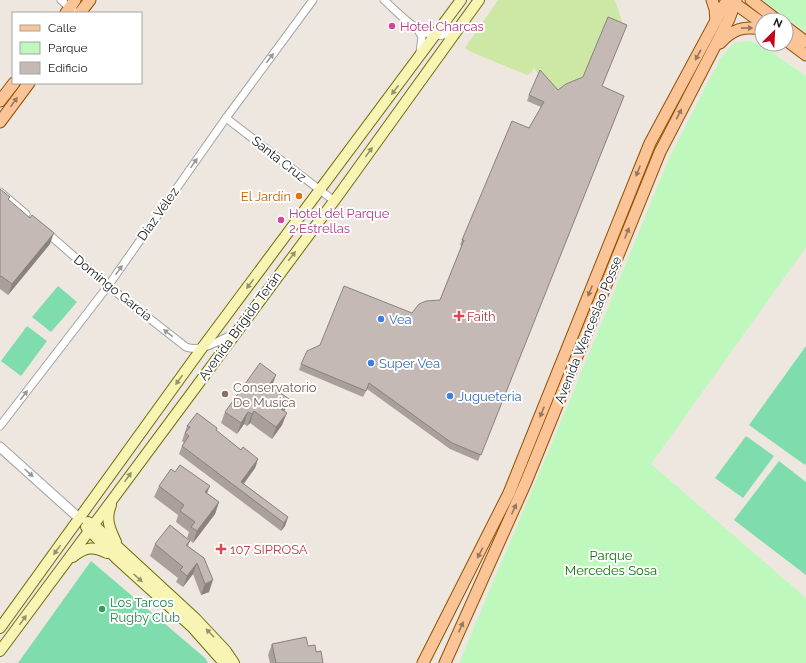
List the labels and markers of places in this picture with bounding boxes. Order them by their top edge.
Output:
place label: Hotel Charcas [400,19,484,34]
marker: Hotel Charcas [387,21,397,31]
place label: El Jardín [241,189,291,204]
marker: El Jardín [294,191,304,201]
place label: Hotel del Parque 2 Estrellas [289,206,390,236]
marker: Hotel del Parque 2 Estrellas [276,215,286,225]
place label: Faith [467,309,496,324]
marker: Faith [454,311,464,321]
place label: Vea [389,312,412,327]
marker: Vea [376,314,386,324]
place label: Super Vea [379,356,440,371]
marker: Super Vea [366,358,376,368]
place label: Conservatorio De Musica [233,380,317,410]
marker: Conservatorio De Musica [220,389,230,399]
place label: Jugueteria [458,389,522,404]
marker: Jugueteria [445,391,455,401]
place label: 107 SIPROSA [230,542,308,557]
marker: 107 SIPROSA [215,543,227,555]
place label: Los Tarcos Rugby Club [110,595,180,625]
marker: Los Tarcos Rugby Club [97,604,107,614]

